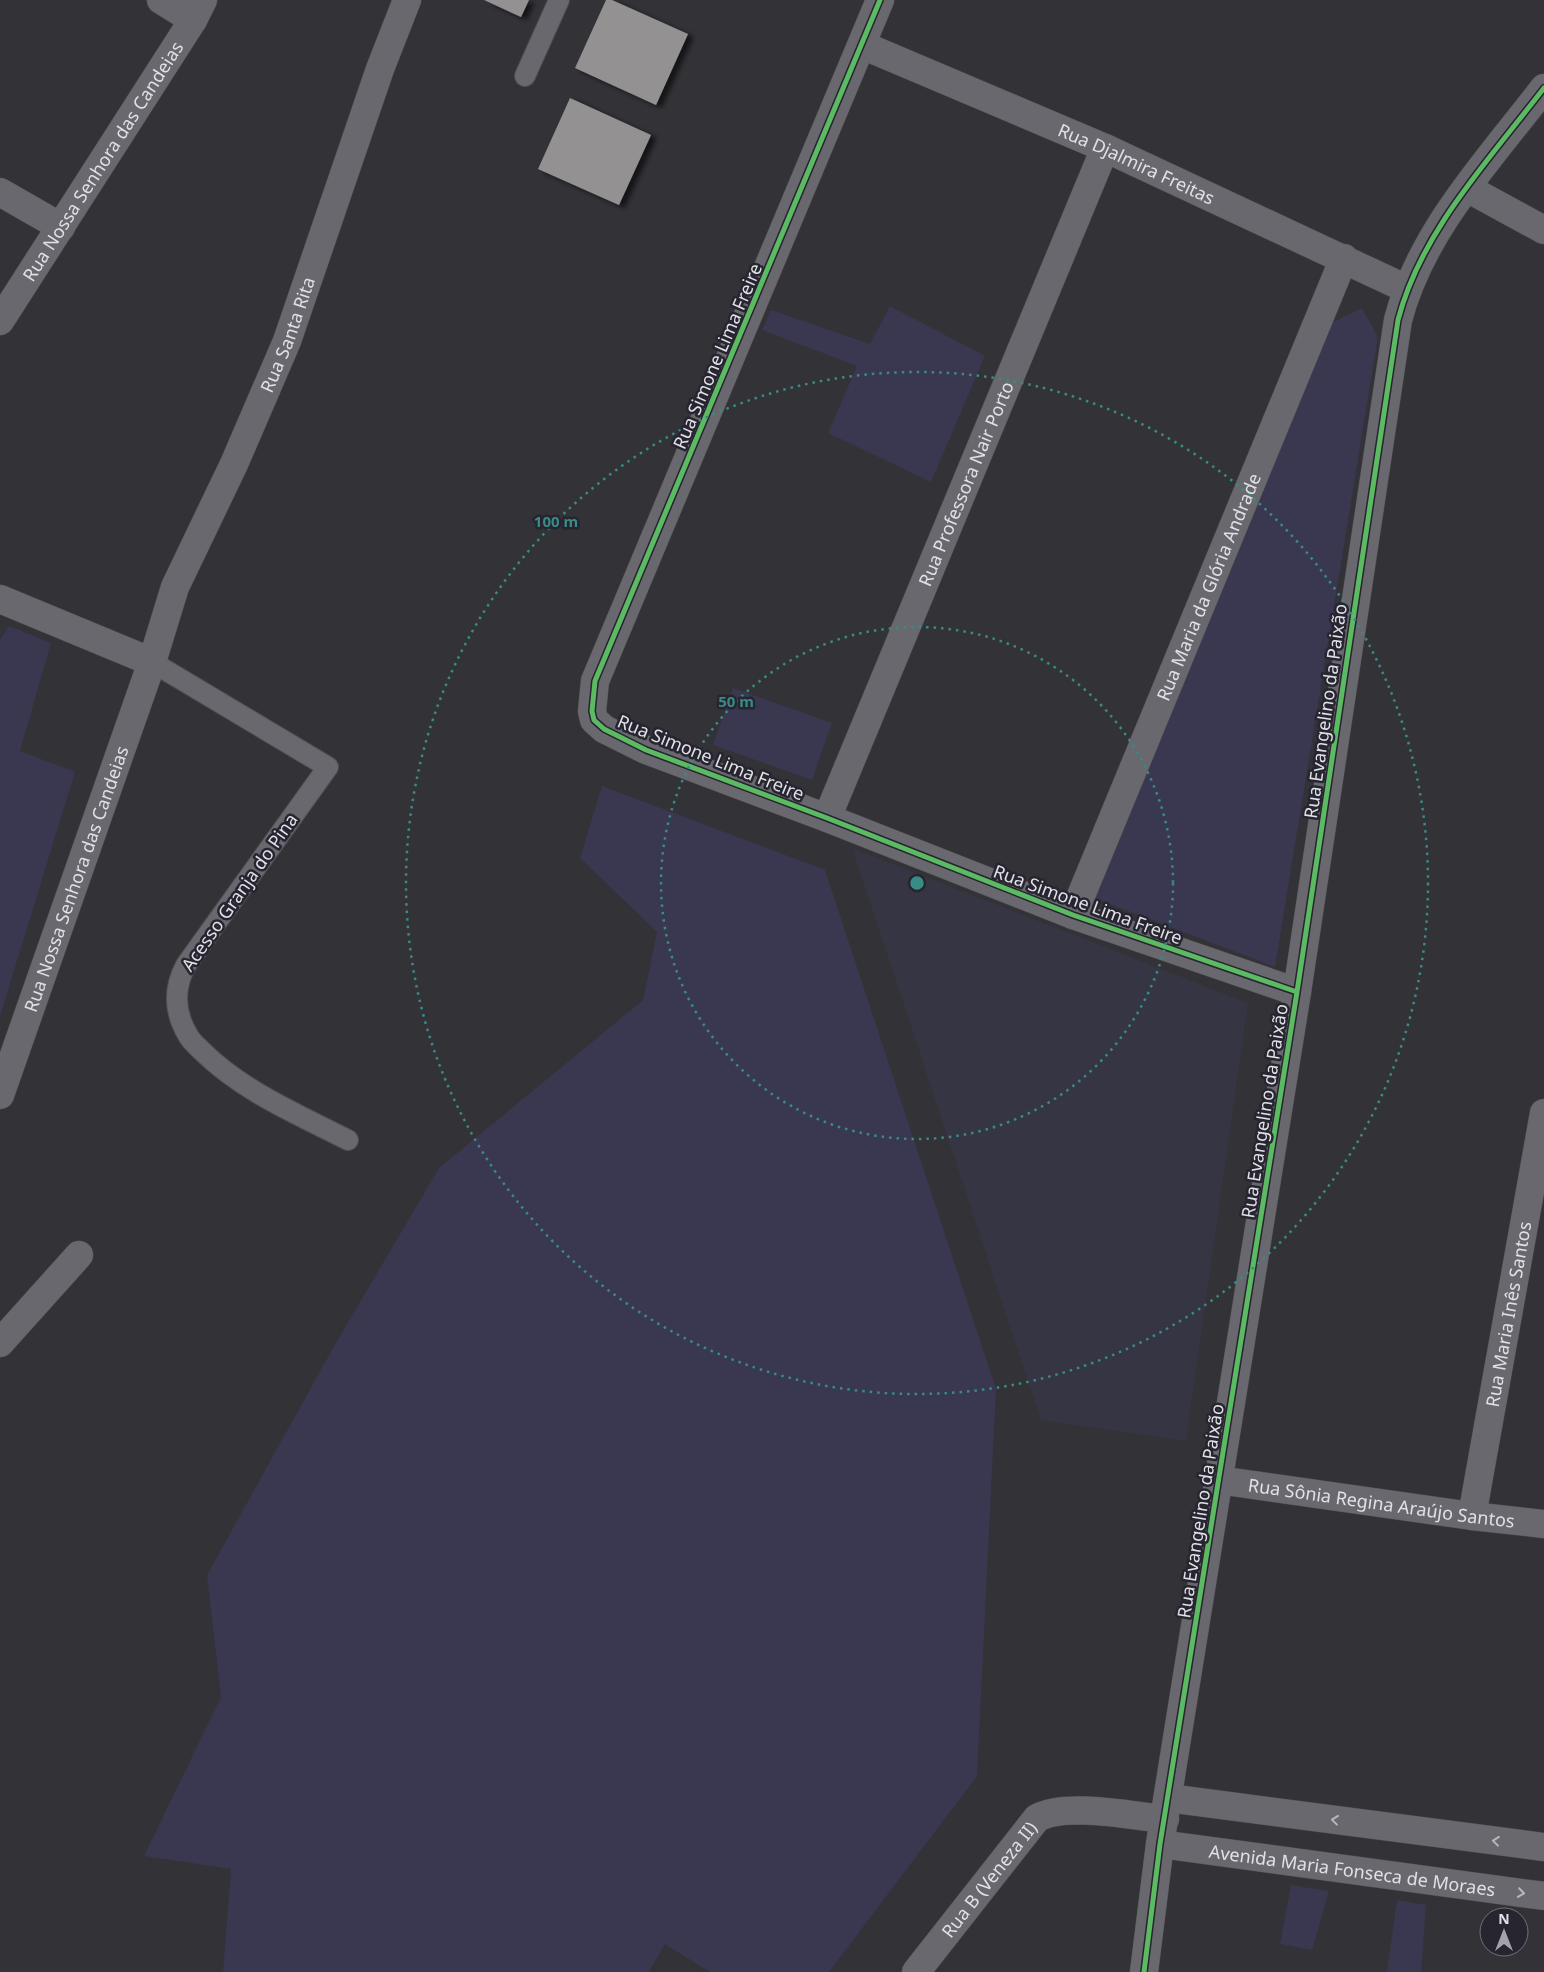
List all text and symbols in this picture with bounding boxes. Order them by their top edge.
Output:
street label: Rua Nossa Senhora das Candeias [17,36,188,286]
street label: Rua Djalmira Freitas [1055,118,1219,210]
street label: Rua Simone Lima Freire [667,260,767,452]
street label: Rua Santa Rita [254,273,320,396]
street label: Rua Professora Nair Porto [913,378,1019,590]
street label: Rua Maria da Glória Andrade [1151,469,1266,704]
text: 100 m [534,511,578,531]
street label: Rua Evangelino da Paixão [1298,602,1352,820]
text: 50 m [718,691,754,711]
street label: Rua Simone Lima Freire [614,709,808,805]
street label: Rua Nossa Senhora das Candeias [18,743,134,1015]
street label: Acesso Granja do Pina [175,808,303,976]
street label: Rua Simone Lima Freire [990,859,1186,949]
centre of rings [908,874,926,892]
street label: Rua Evangelino da Paixão [1235,1002,1293,1220]
street label: Rua Maria Inês Santos [1480,1219,1536,1409]
street label: Rua Evangelino da Paixão [1171,1402,1229,1620]
street label: Rua Sônia Regina Araújo Santos [1247,1472,1516,1533]
one-way arrow [1330,1815,1339,1825]
street label: Rua B (Veneza II) [936,1816,1042,1942]
one-way arrow [1491,1836,1500,1846]
street label: Avenida Maria Fonseca de Moraes [1208,1839,1497,1901]
one-way arrow [1517,1887,1525,1898]
north arrow [1479,1907,1529,1957]
text: N [1498,1909,1510,1928]

